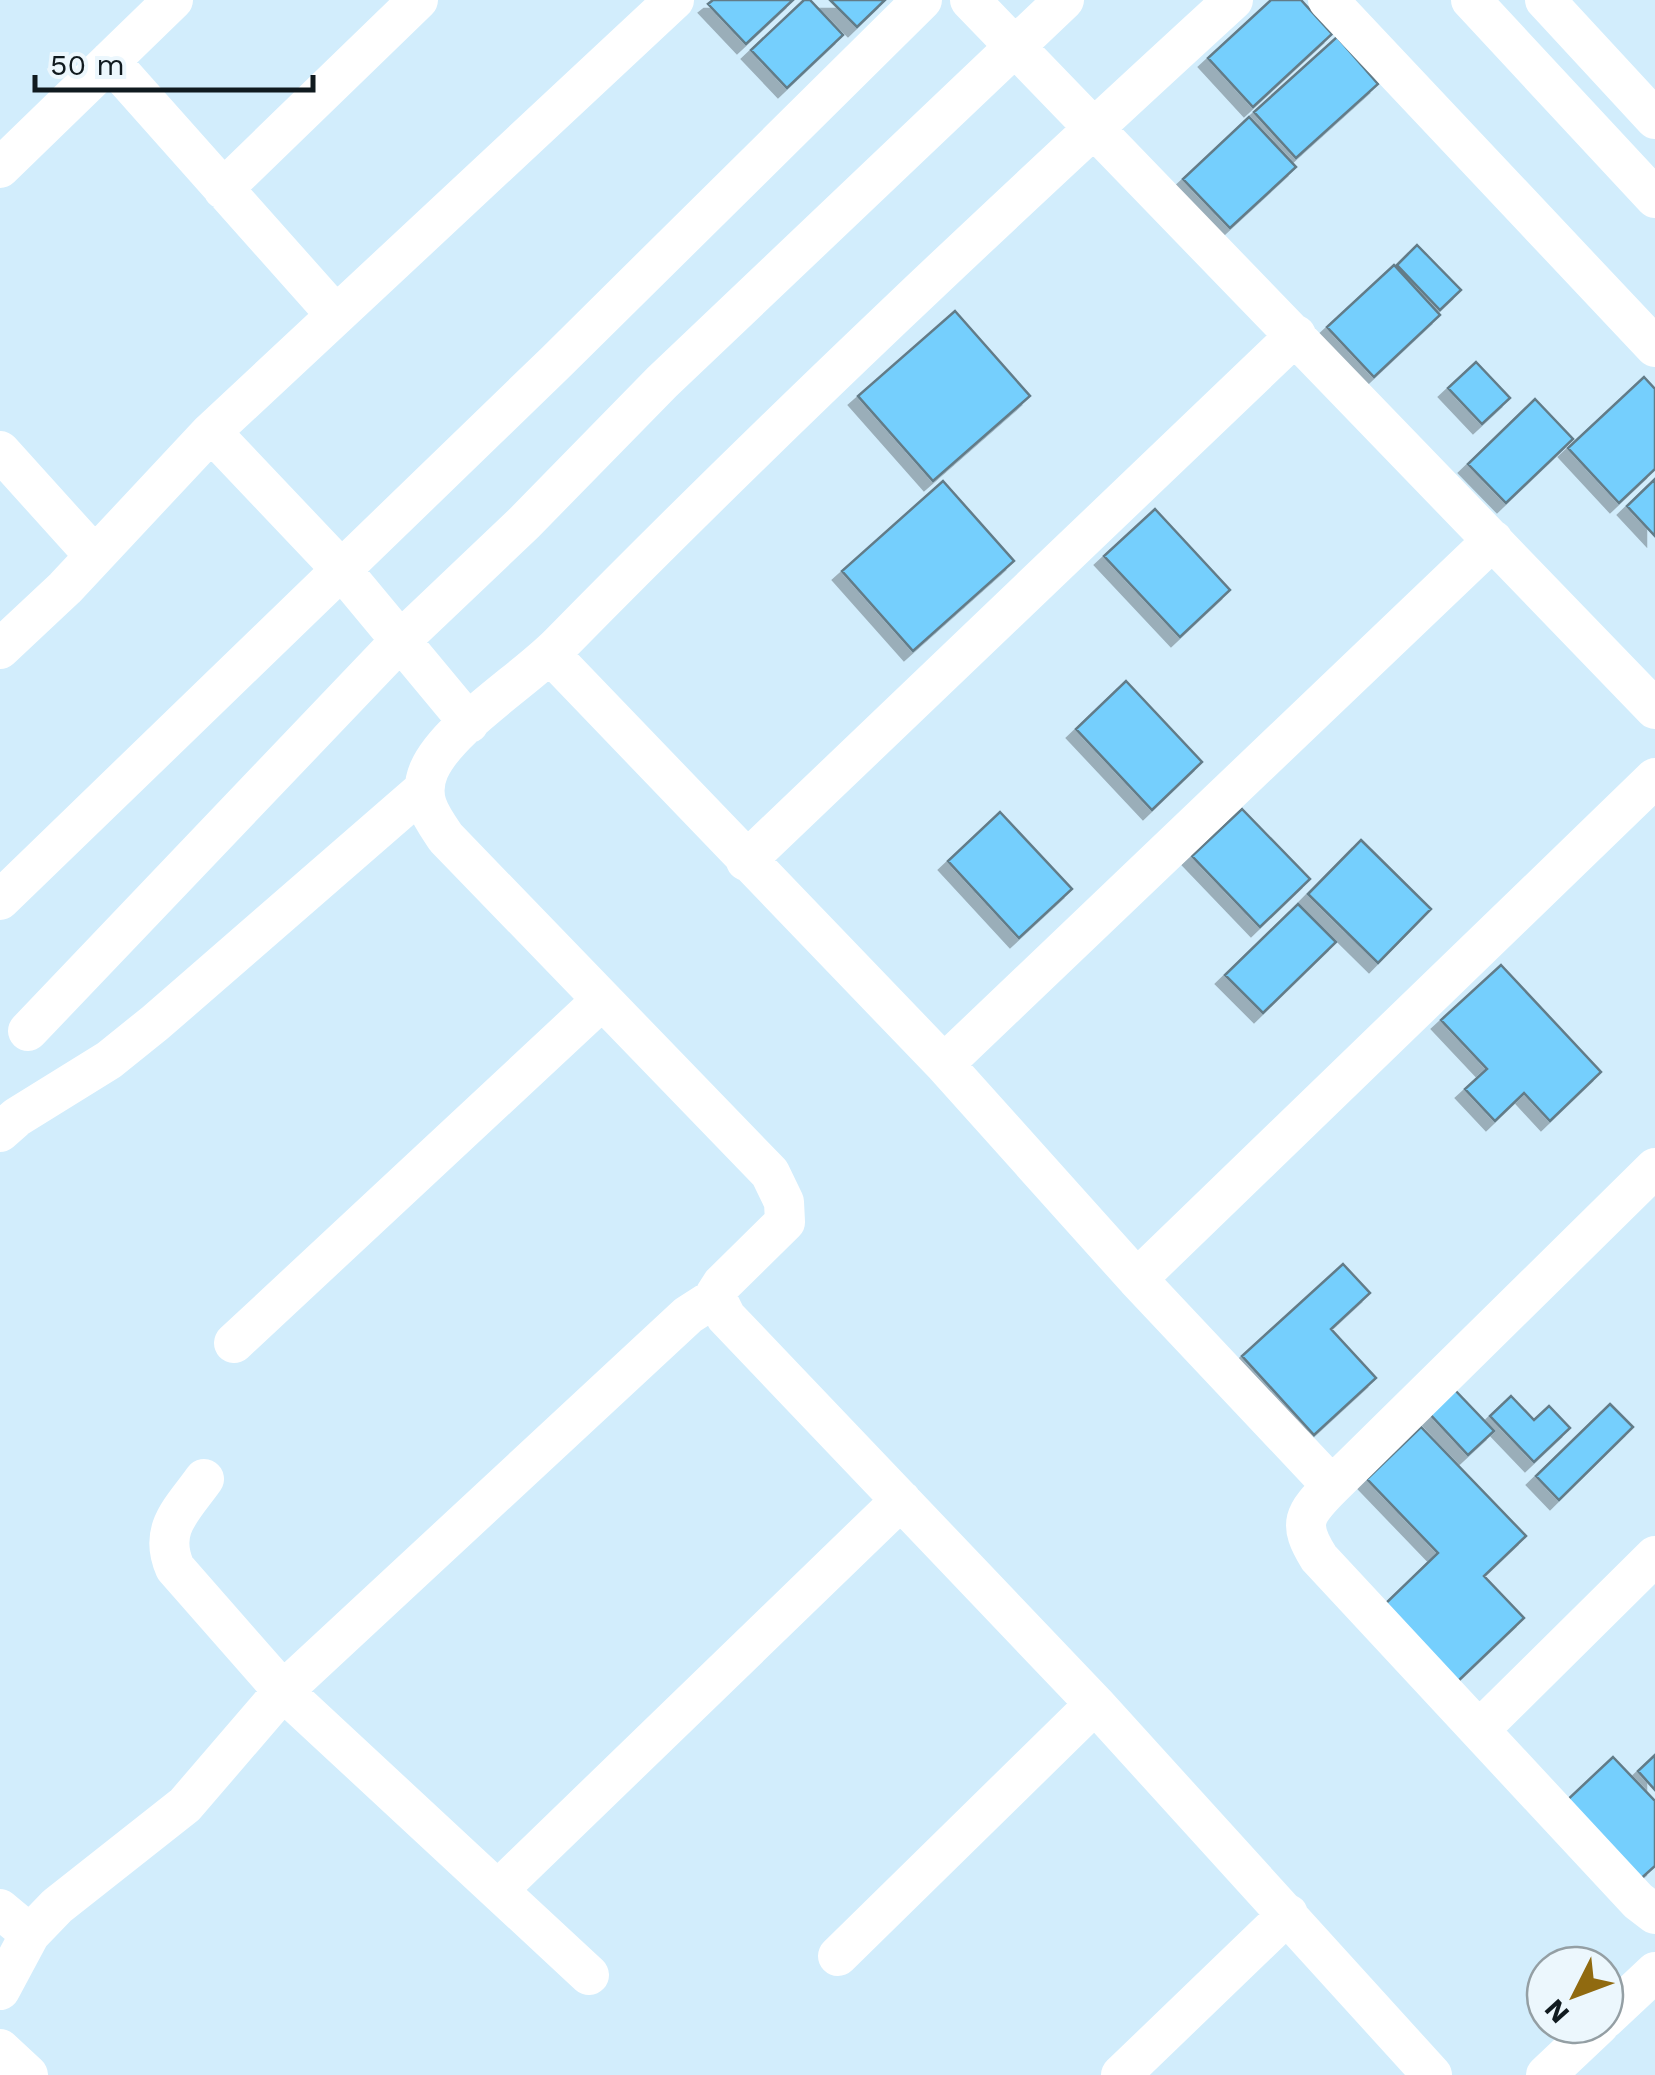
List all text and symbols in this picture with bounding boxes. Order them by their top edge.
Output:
scale bar [35,30,312,92]
text: 50 m [50,47,125,82]
north arrow [1525,1945,1625,2045]
text: N [1538,1993,1576,2030]

